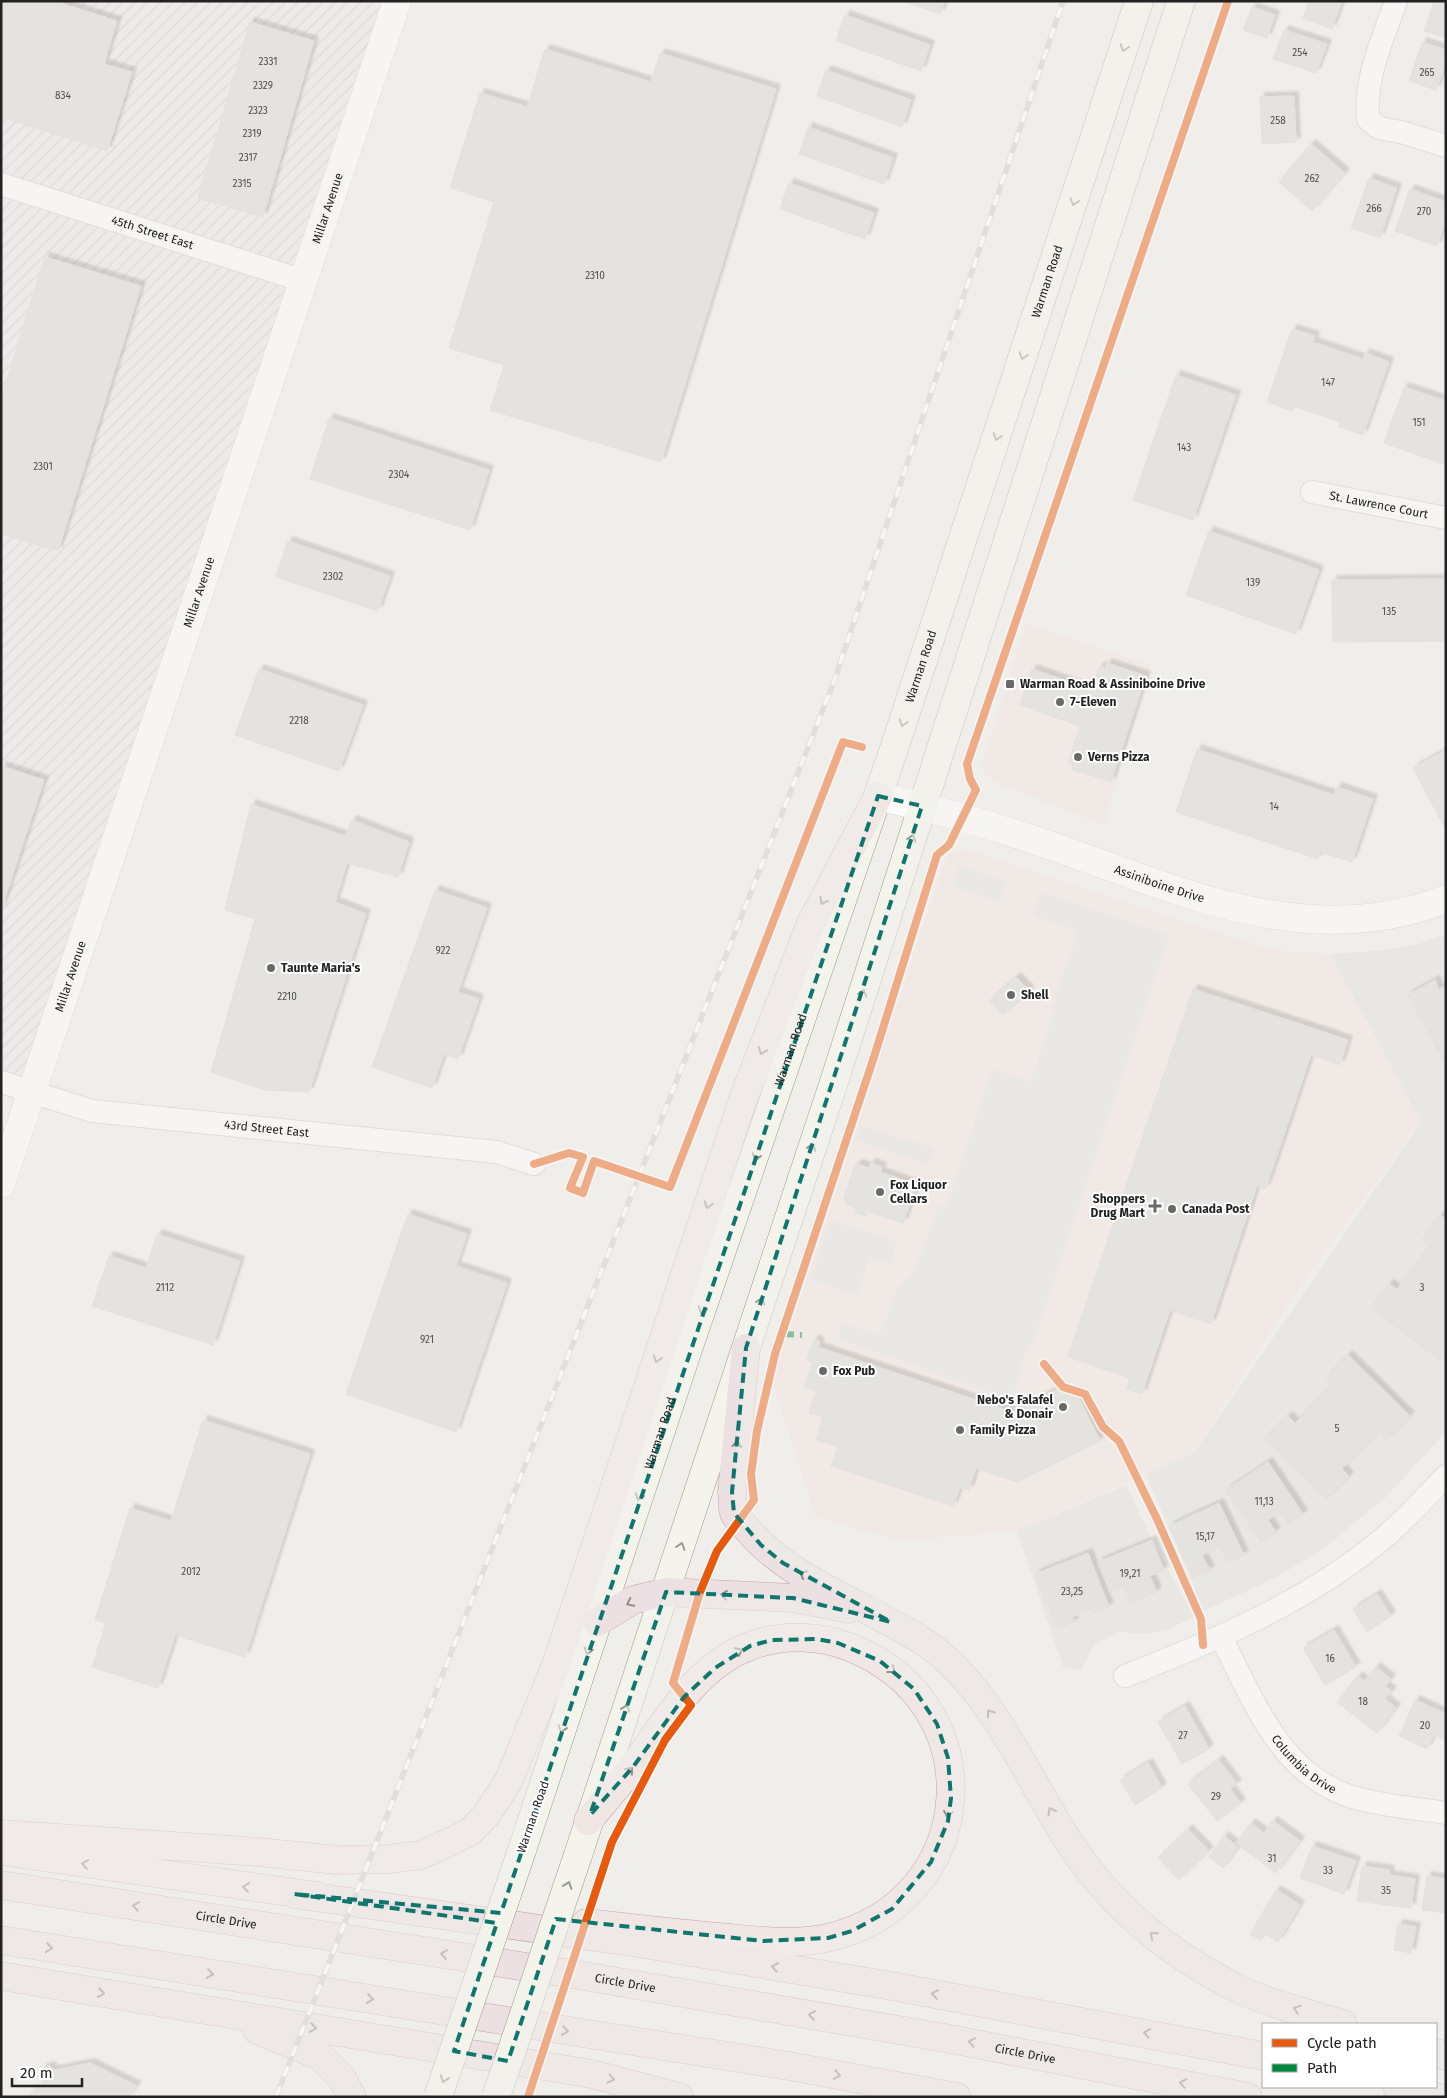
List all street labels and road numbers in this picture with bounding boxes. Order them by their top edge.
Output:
street label: Millar Avenue [309,171,346,246]
street label: 45th Street East [110,213,196,252]
street label: Warman Road [1029,244,1066,320]
street label: St. Lawrence Court [1328,489,1430,522]
street label: Millar Avenue [181,555,217,630]
street label: Warman Road [903,628,939,705]
street label: Assiniboine Drive [1112,862,1206,906]
street label: Millar Avenue [52,939,89,1014]
street label: Warman Road [772,1012,810,1088]
street label: 43rd Street East [223,1117,310,1140]
street label: Warman Road [642,1395,679,1471]
street label: Columbia Drive [1269,1732,1339,1797]
street label: Warman Road [514,1779,552,1855]
street label: Circle Drive [195,1908,258,1932]
street label: Circle Drive [594,1971,657,1995]
street label: Circle Drive [994,2041,1057,2066]

